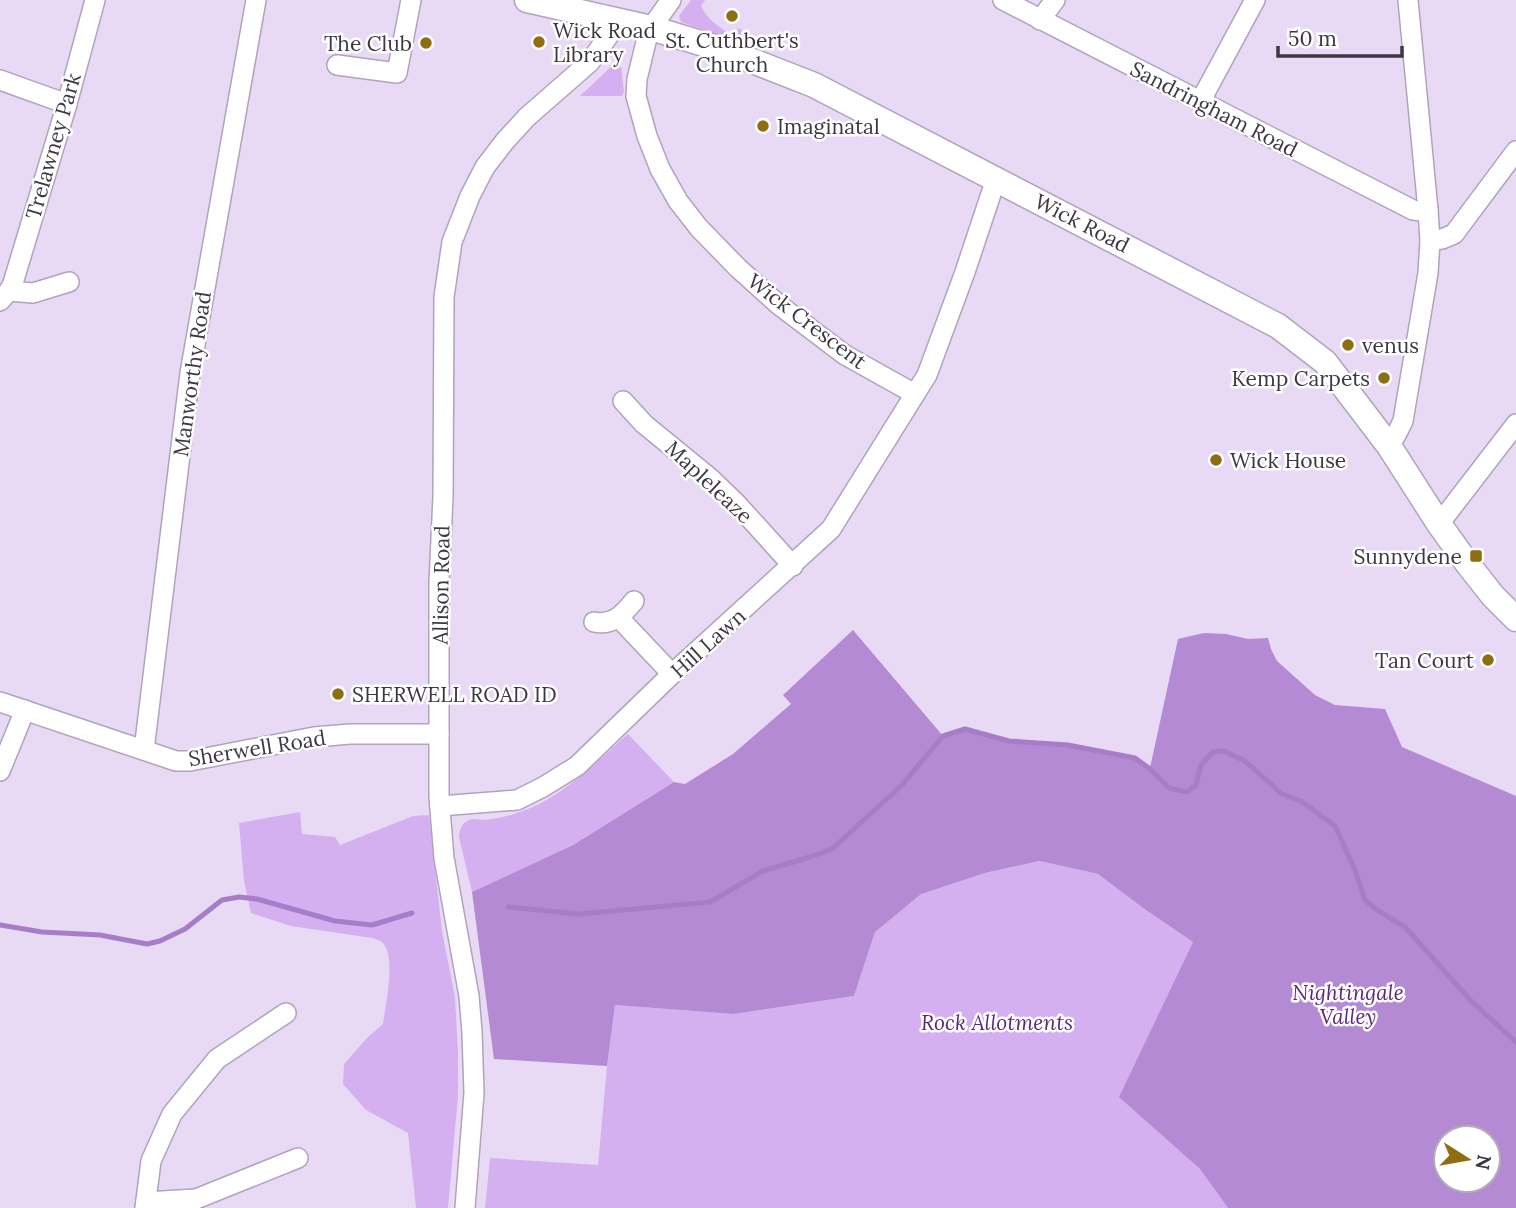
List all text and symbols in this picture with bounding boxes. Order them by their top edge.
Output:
marker: St. Cuthbert's Church [724,8,740,24]
scale bar [1278,14,1402,58]
place label: Wick Road Library [553,17,656,68]
text: 50 m [1288,25,1337,52]
place label: St. Cuthbert's Church [665,27,799,78]
place label: The Club [324,30,412,57]
marker: Wick Road Library [531,34,547,50]
marker: The Club [418,35,434,51]
street label: Sandringham Road [1126,55,1302,163]
street label: Trelawney Park [19,69,87,222]
place label: Imaginatal [777,113,880,140]
marker: Imaginatal [755,118,771,134]
street label: Wick Road [1030,188,1134,258]
street label: Wick Crescent [742,267,873,375]
street label: Manworthy Road [167,290,217,458]
place label: venus [1362,332,1419,359]
marker: venus [1340,337,1356,353]
place label: Kemp Carpets [1232,365,1370,392]
marker: Kemp Carpets [1376,370,1392,386]
street label: Mapleleaze [660,435,758,529]
place label: Wick House [1230,447,1346,474]
marker: Wick House [1208,452,1224,468]
street label: Allison Road [426,525,456,646]
place label: Sunnydene [1353,543,1462,570]
marker: Sunnydene [1468,548,1484,564]
street label: Hill Lawn [665,602,751,684]
place label: Tan Court [1375,647,1475,674]
marker: Tan Court [1480,652,1496,668]
place label: SHERWELL ROAD ID [352,681,557,708]
marker: SHERWELL ROAD ID [330,686,346,702]
street label: Sherwell Road [186,724,328,772]
park label: Nightingale Valley [1292,979,1404,1030]
park label: Rock Allotments [921,1009,1073,1036]
north arrow [1432,1124,1502,1194]
text: N [1470,1153,1497,1172]

